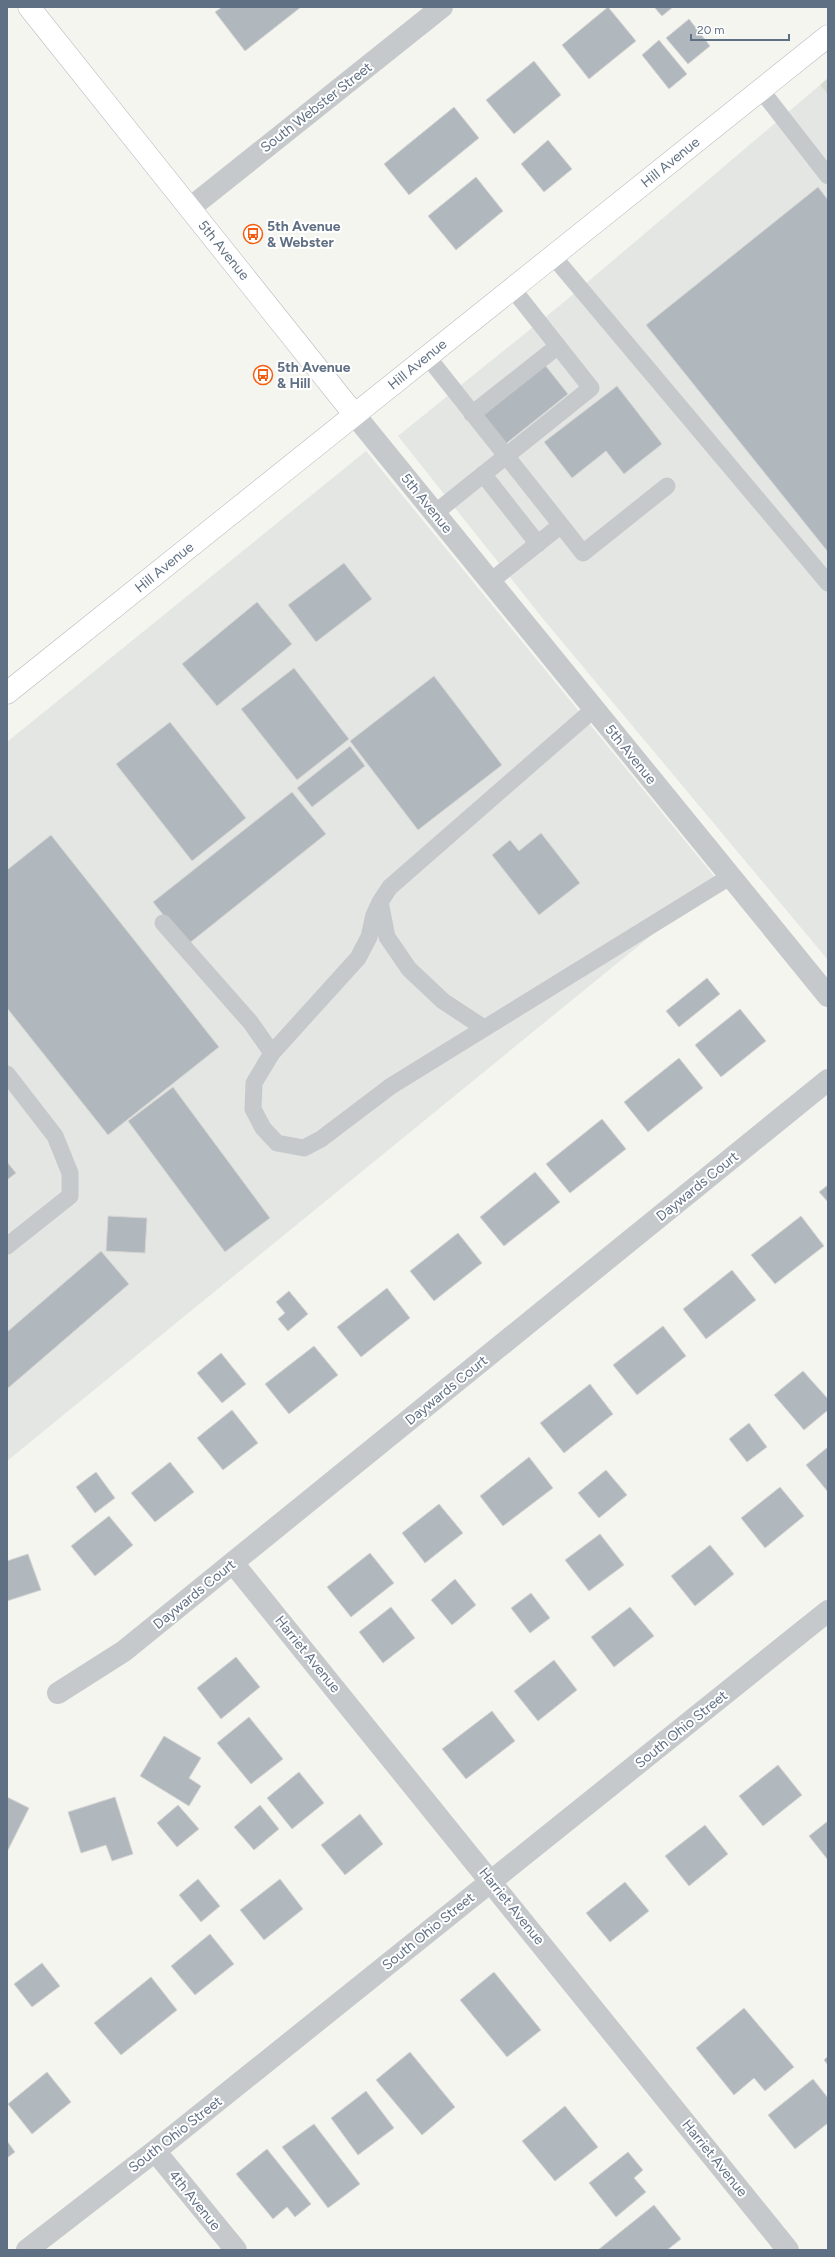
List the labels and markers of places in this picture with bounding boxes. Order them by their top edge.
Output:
place label: 5th Avenue & Webster [267,218,341,251]
bus stop icon: 5th Avenue & Webster [242,223,264,245]
place label: 5th Avenue & Hill [277,359,351,392]
bus stop icon: 5th Avenue & Hill [252,364,274,386]

